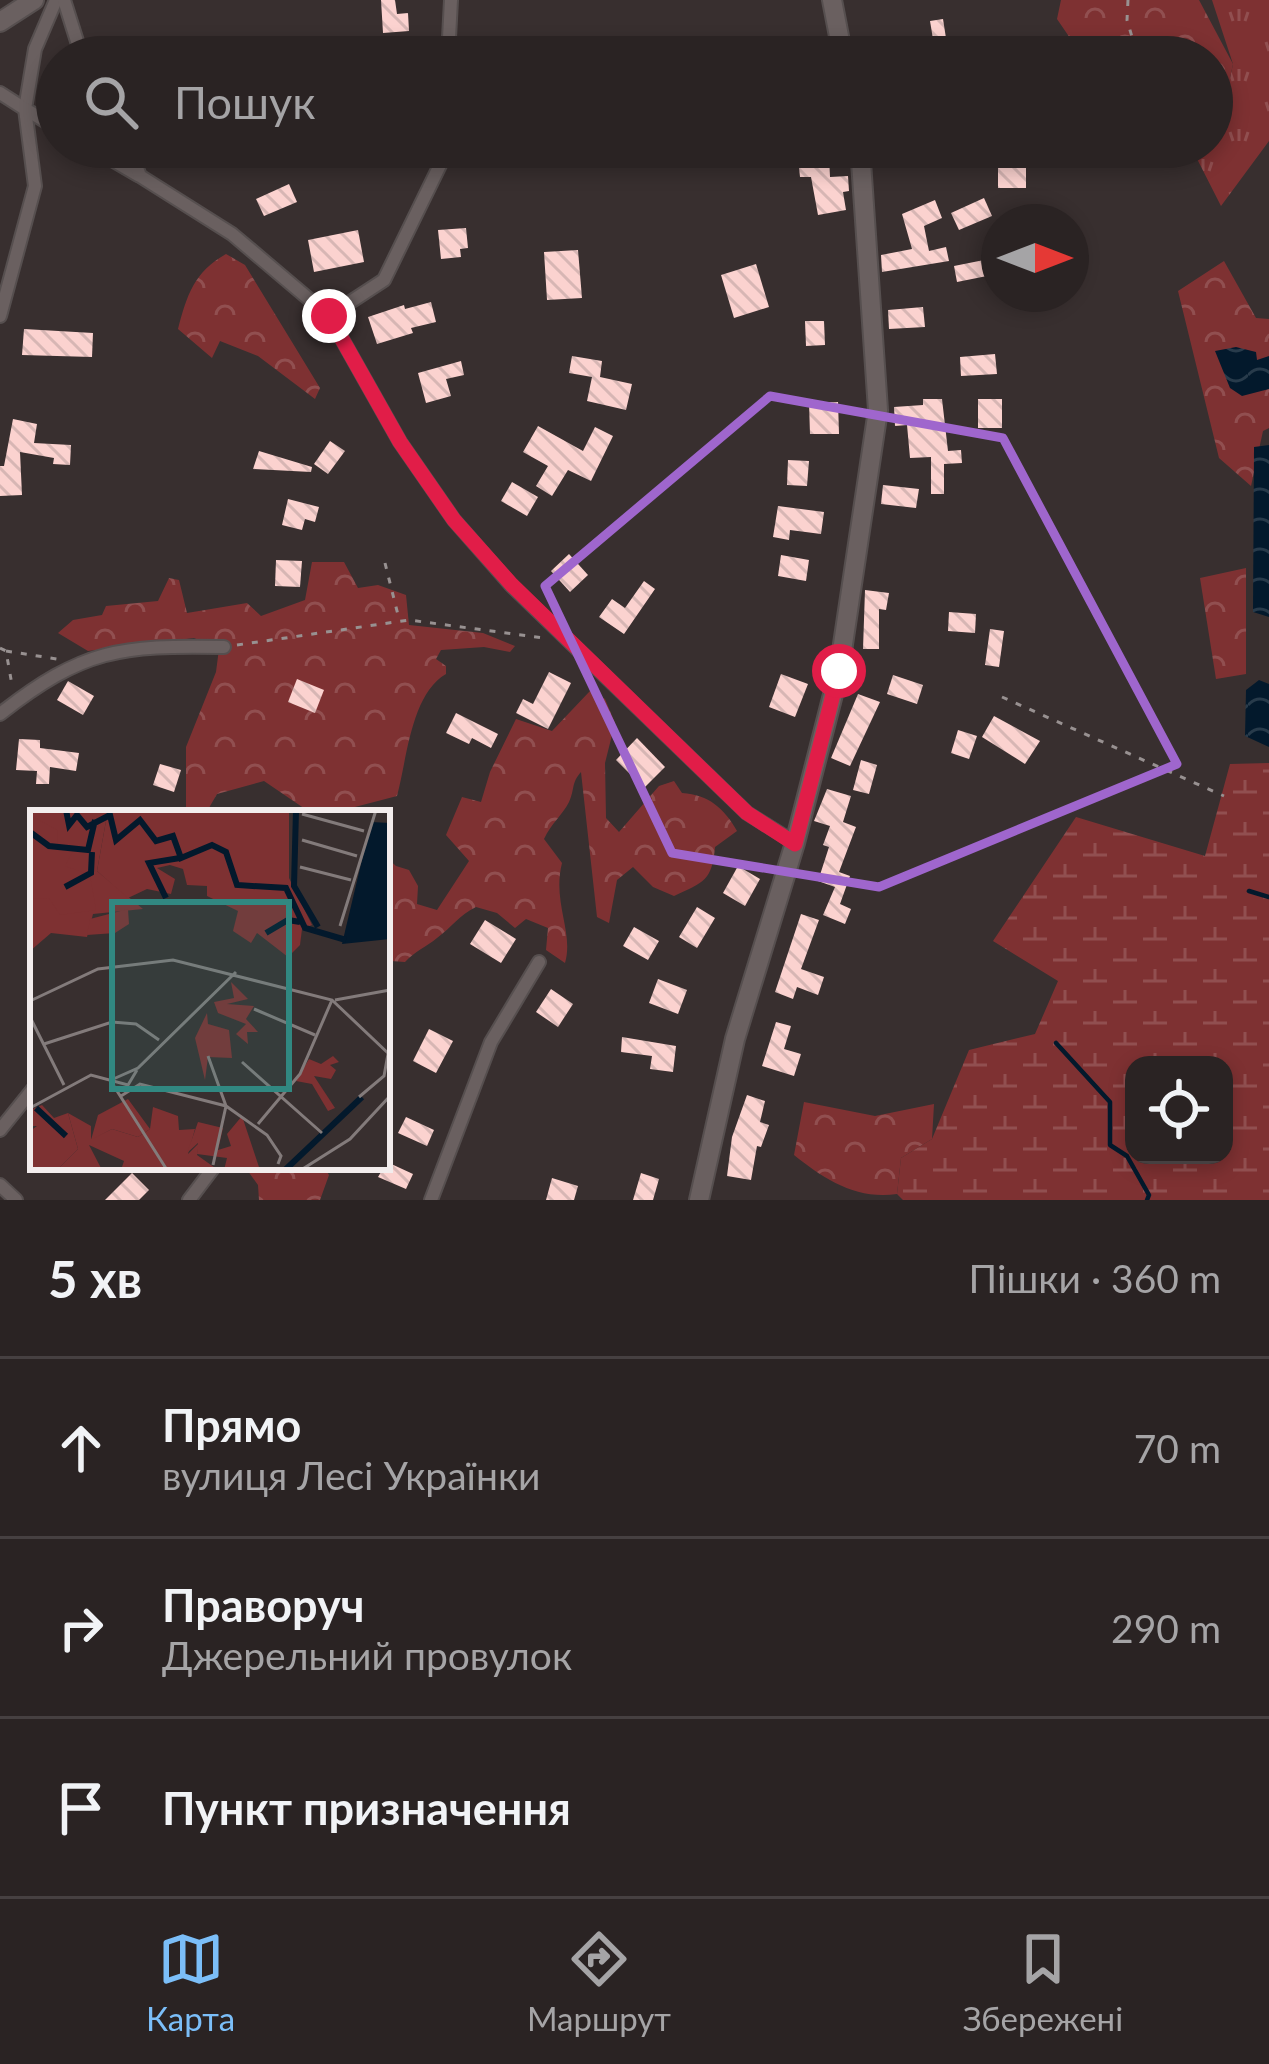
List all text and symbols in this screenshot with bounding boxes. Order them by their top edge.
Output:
search box [36,36,1233,168]
icon: search [78,69,144,135]
text: Пошук [174,75,315,129]
north arrow [981,204,1089,312]
route end [302,289,356,343]
route start [812,644,866,698]
inset map [30,810,390,1170]
map controls [1125,1056,1233,1164]
button: locate [1125,1056,1233,1164]
text: 5 хв [48,1248,142,1309]
text: Пішки · 360 m [969,1255,1221,1301]
text: Прямо [162,1398,301,1452]
icon: ahead [48,1415,114,1481]
text: 70 m [1134,1425,1221,1471]
text: вулиця Лесі Українки [162,1452,541,1498]
text: Праворуч [162,1578,364,1632]
icon: right [48,1595,114,1661]
text: 290 m [1111,1605,1221,1651]
text: Джерельний провулок [162,1632,572,1678]
icon: arrive [48,1775,114,1841]
text: Пункт призначення [162,1781,571,1835]
tab: Карта [146,1926,235,2038]
tab: Маршрут [527,1926,671,2038]
tab: Збережені [963,1926,1123,2038]

